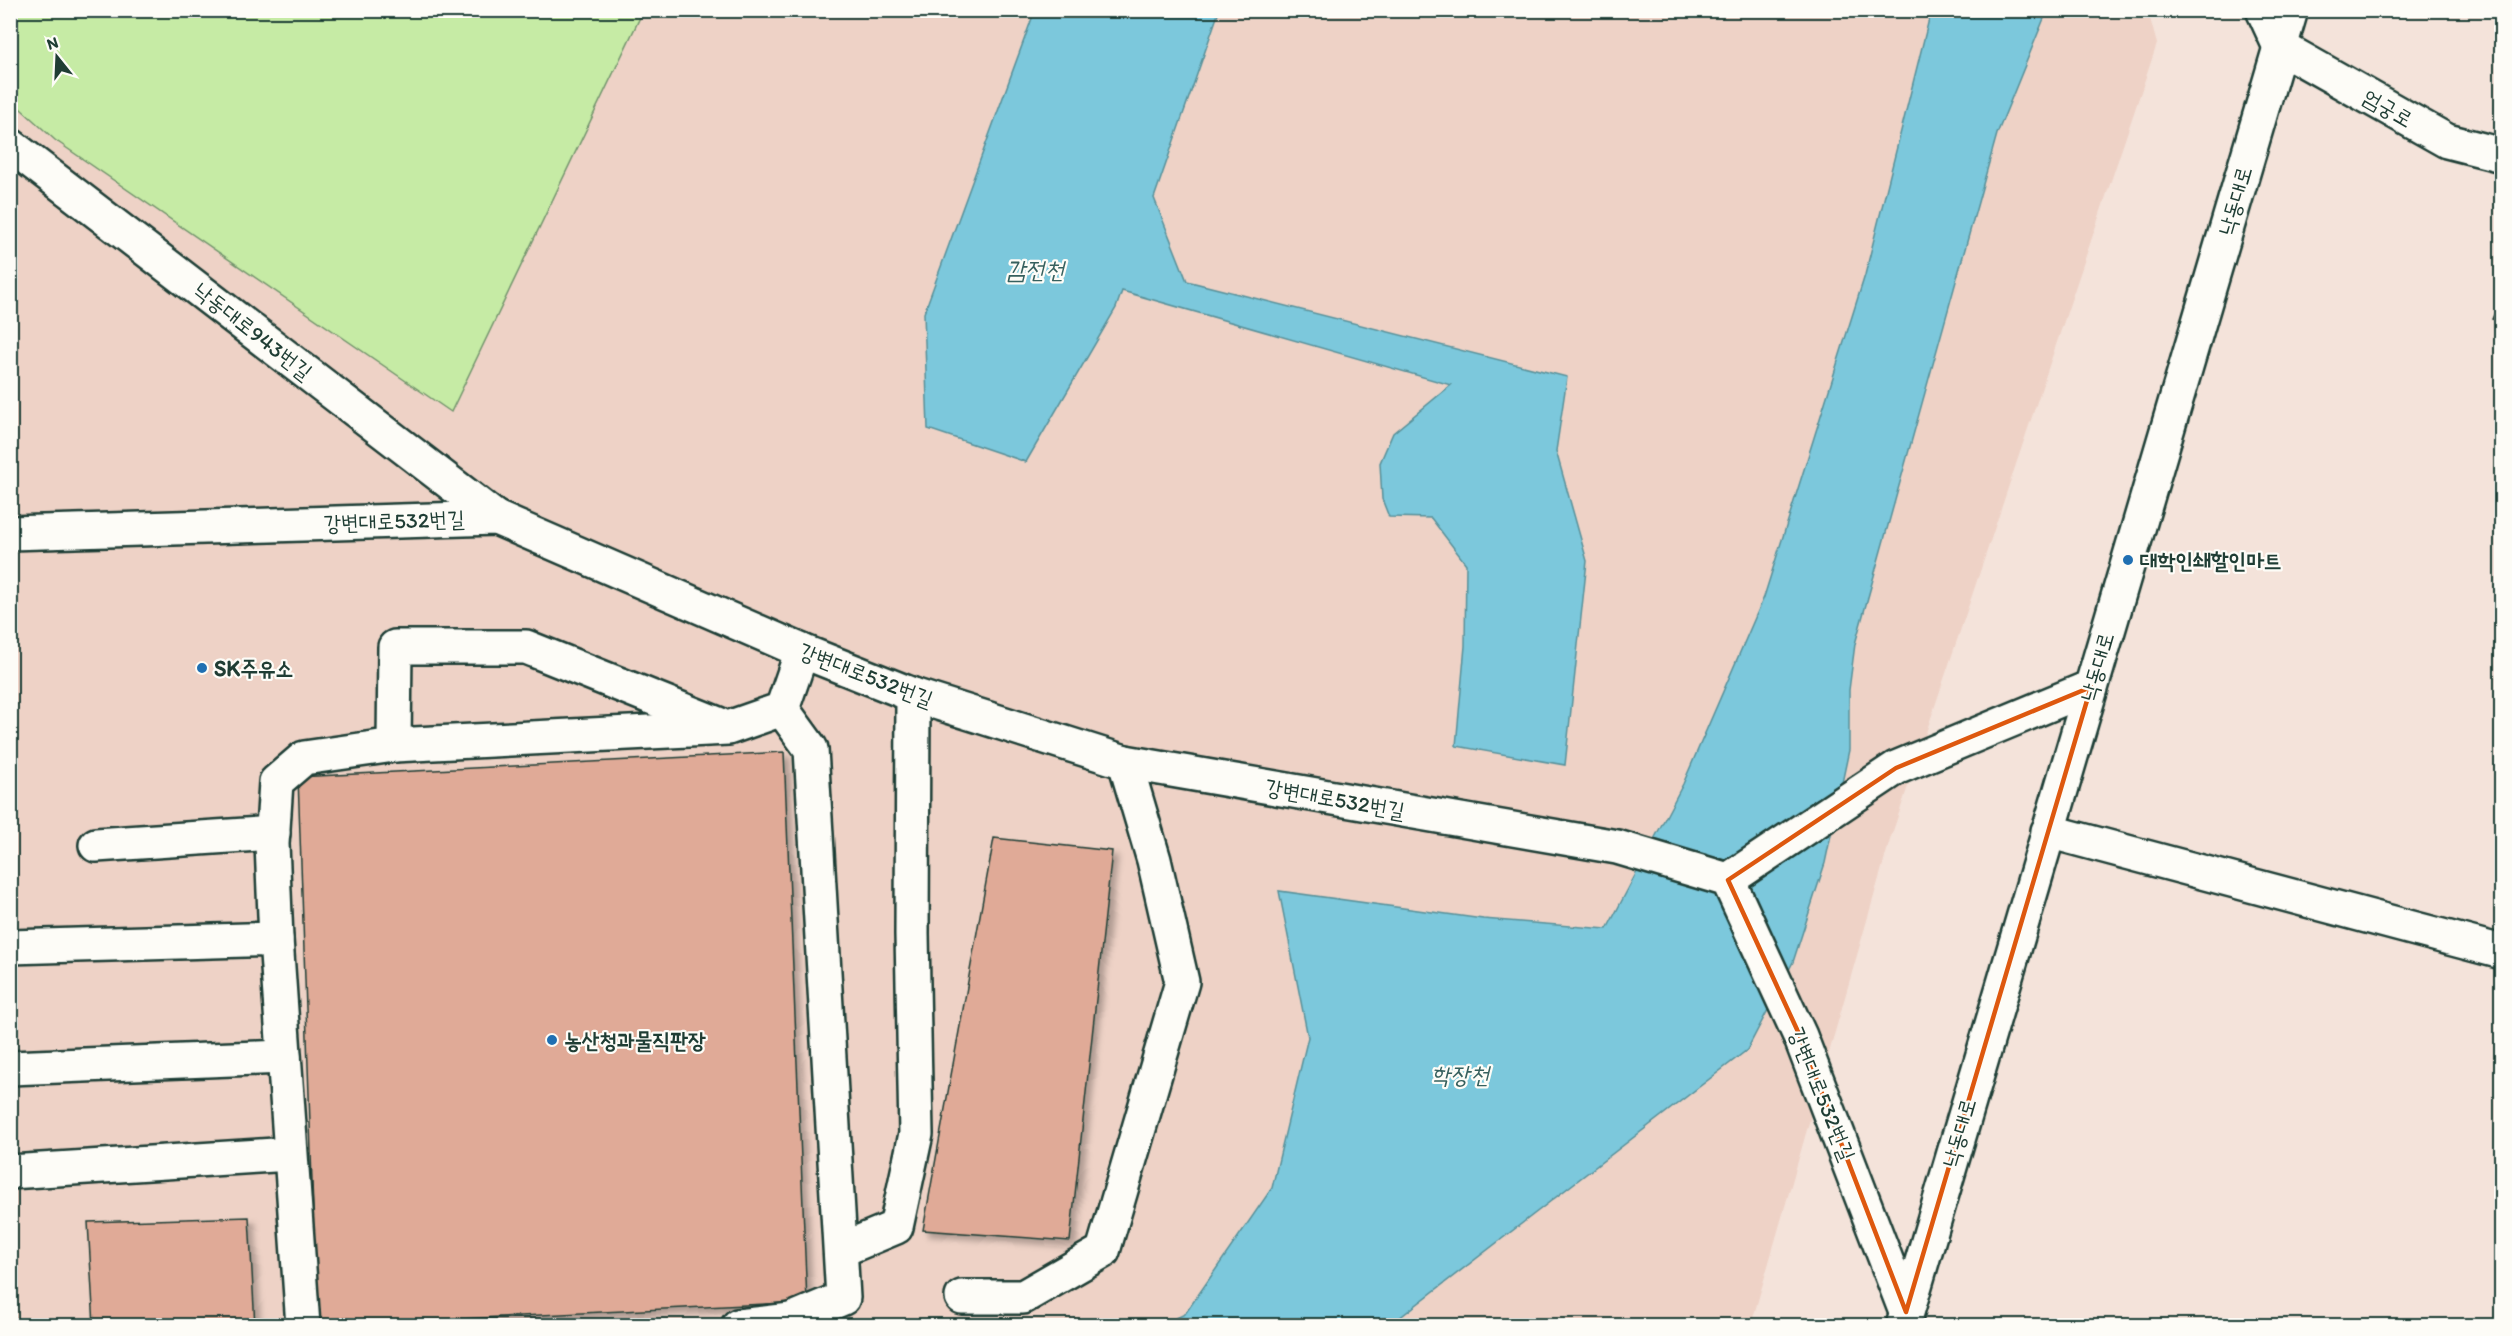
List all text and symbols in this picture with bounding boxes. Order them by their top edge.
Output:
north arrow [27,27,87,87]
text: N [44,33,61,54]
street label: 엄궁로 [2358,83,2418,133]
street label: 낙동대로 [2212,163,2258,239]
water label: 감전천 [1006,255,1067,284]
street label: 낙동대로943번길 [188,276,318,386]
street label: 강변대로532번길 [323,505,465,537]
place label: 대학인쇄할인마트 [2140,547,2282,574]
marker: 대학인쇄할인마트 [2121,553,2135,567]
street label: 낙동대로 [2074,629,2120,705]
street label: 강변대로532번길 [795,637,937,713]
place label: SK주유소 [214,655,293,682]
marker: SK주유소 [195,661,209,675]
street label: 강변대로532번길 [1263,773,1407,825]
street label: 강변대로532번길 [1783,1023,1861,1165]
place label: 농산청과물직판장 [564,1027,706,1054]
marker: 농산청과물직판장 [545,1033,559,1047]
water label: 학장천 [1431,1060,1492,1089]
street label: 낙동대로 [1936,1095,1982,1171]

